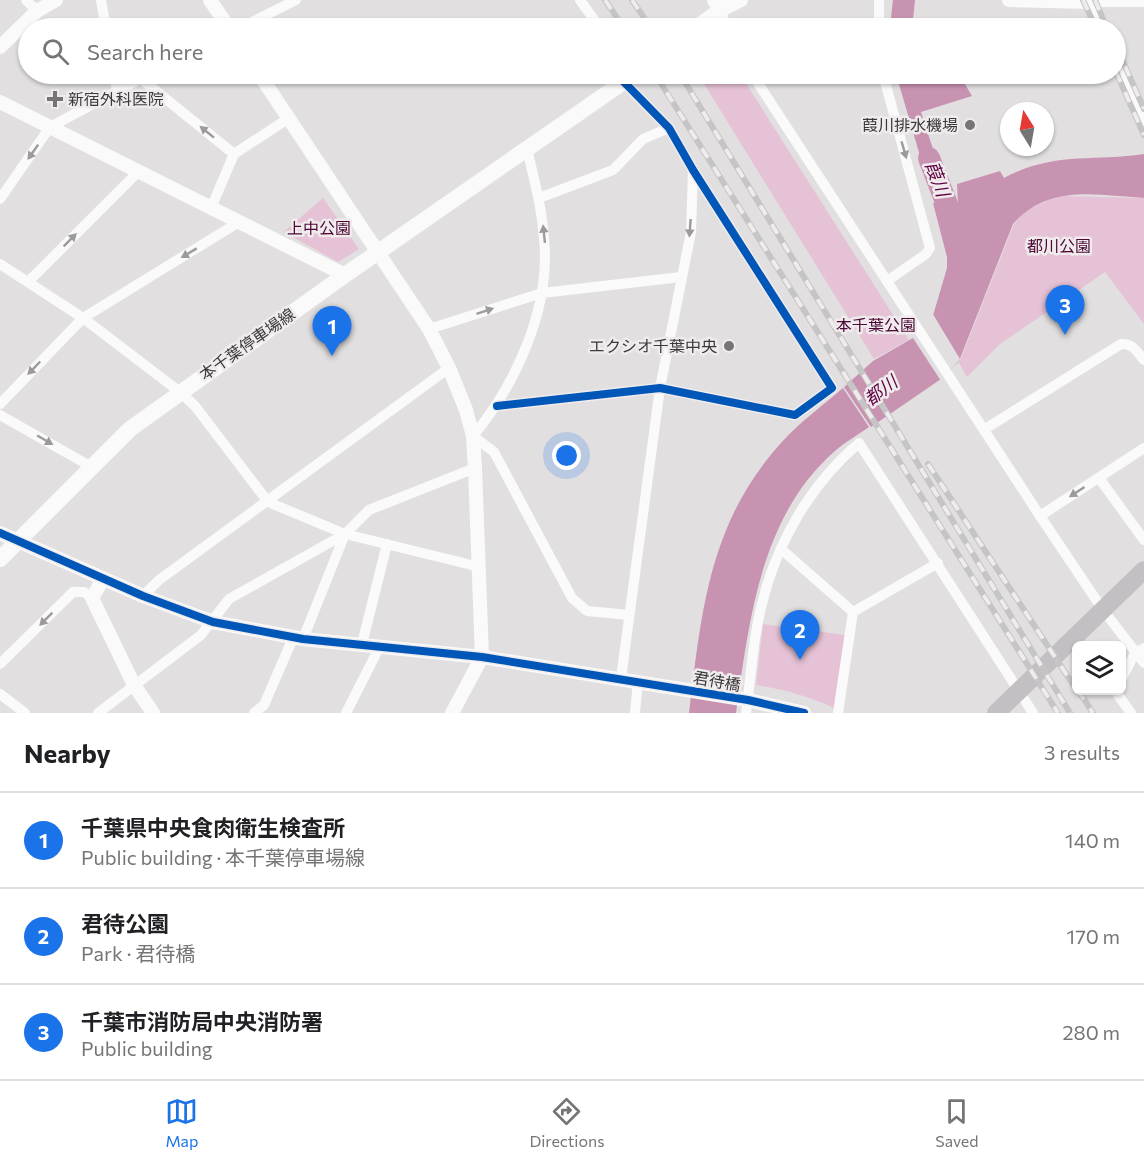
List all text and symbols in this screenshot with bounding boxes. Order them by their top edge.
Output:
search box [18,18,1126,84]
icon: search [39,35,72,68]
text: Search here [87,38,203,65]
place label: 新宿外科医院 [68,89,164,108]
marker: 新宿外科医院 [46,90,64,108]
north arrow [1000,102,1054,156]
place label: 葭川排水機場 [862,115,958,134]
marker: 葭川排水機場 [963,118,977,132]
one-way arrow [200,126,215,139]
one-way arrow [899,141,909,159]
one-way arrow [27,143,39,159]
water label: 葭川 [921,158,955,201]
park label: 上中公園 [287,218,351,237]
one-way arrow [686,219,695,238]
one-way arrow [539,225,548,244]
one-way arrow [63,233,77,247]
park label: 都川公園 [1027,236,1091,255]
one-way arrow [181,247,197,258]
pin: 3 [1046,286,1084,335]
street label: 本千葉停車場線 [195,304,298,383]
pin: 1 [312,306,352,356]
one-way arrow [476,306,494,315]
park label: 本千葉公園 [836,315,916,334]
place label: エクシオ千葉中央 [589,336,717,355]
marker: エクシオ千葉中央 [722,339,736,353]
one-way arrow [28,361,42,375]
water label: 都川 [859,369,903,410]
one-way arrow [37,435,53,446]
your location [552,441,581,470]
one-way arrow [1069,486,1085,497]
pin: 2 [780,610,820,660]
one-way arrow [39,612,54,626]
map controls [1072,641,1126,695]
button: layers [1072,641,1126,695]
street label: 君待橋 [692,667,742,694]
text: Nearby [24,737,111,768]
text: 3 results [1044,740,1120,764]
text: 千葉県中央食肉衛生検査所 [81,814,345,841]
text: 1 [39,828,48,852]
text: 140 m [1065,828,1120,852]
text: Public building · 本千葉停車場線 [81,845,365,869]
text: 君待公園 [81,910,169,937]
text: 2 [38,924,49,948]
text: 170 m [1067,924,1120,948]
text: Park · 君待橋 [81,941,195,965]
text: 千葉市消防局中央消防署 [81,1008,323,1035]
text: 3 [38,1020,49,1044]
text: 280 m [1062,1020,1120,1044]
text: Public building [81,1036,213,1060]
tab: Map [165,1095,198,1150]
tab: Directions [529,1095,604,1150]
tab: Saved [935,1095,979,1150]

